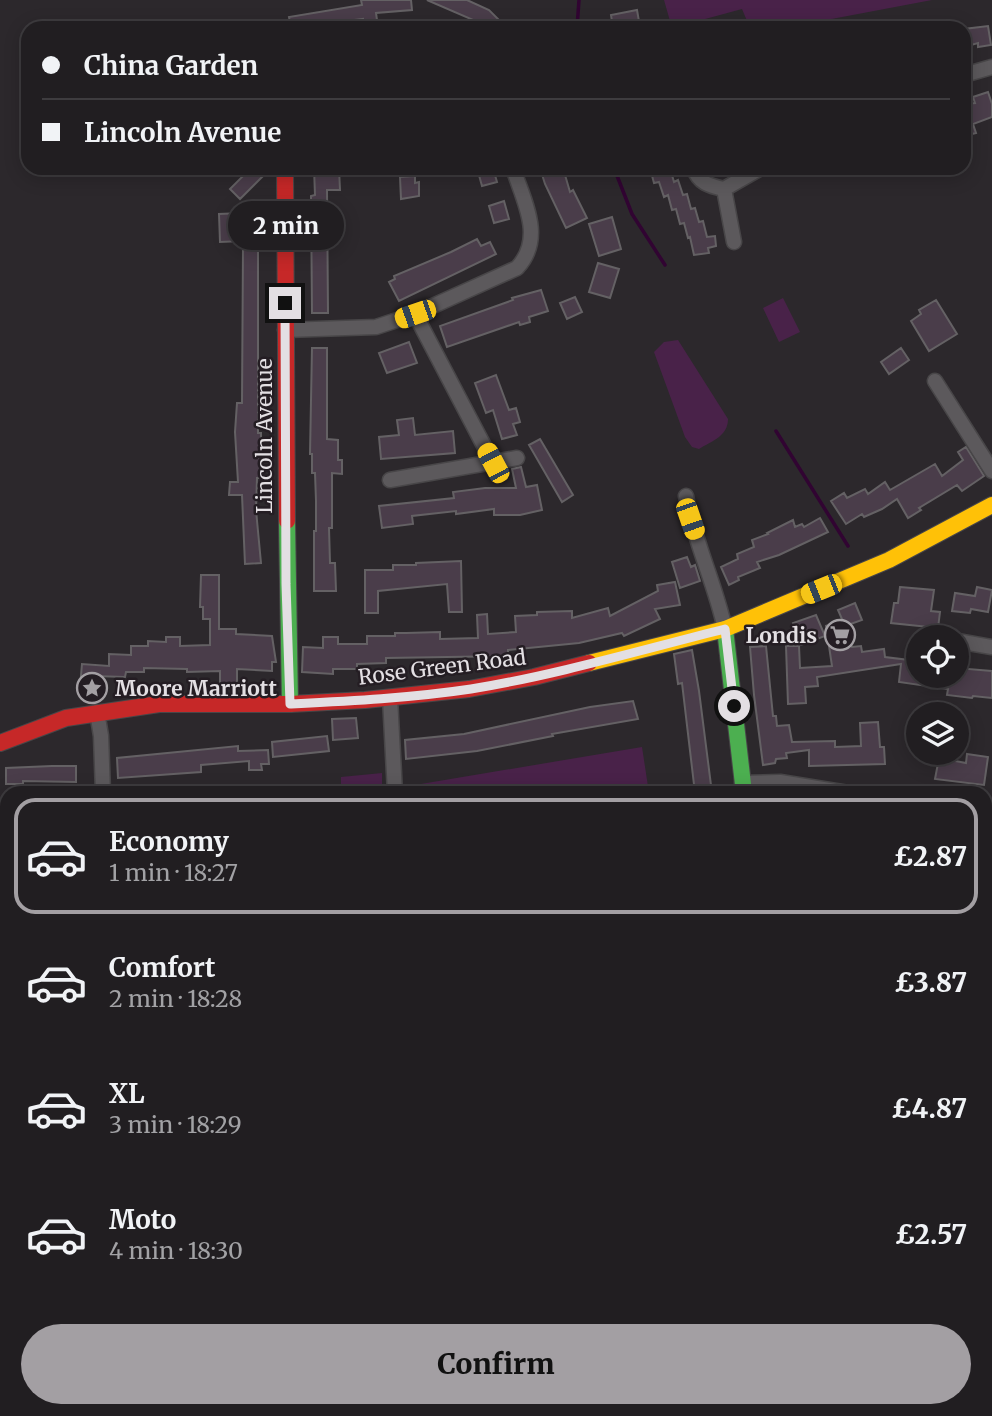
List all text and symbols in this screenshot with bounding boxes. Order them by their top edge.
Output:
text: China Garden [84,49,258,82]
text: Lincoln Avenue [84,116,281,149]
callout: 2 min [227,202,343,250]
text: 2 min [253,211,319,240]
route end [269,287,301,319]
car [392,297,439,331]
street label: Lincoln Avenue [251,358,278,514]
car [474,440,513,486]
car [674,496,707,542]
car [798,571,845,607]
supermarket icon: Londis [823,618,857,652]
place label: Londis [746,622,817,649]
map controls [906,625,969,765]
button: locate [906,625,969,688]
street label: Rose Green Road [356,643,528,691]
place icon: Moore Marriott [75,671,109,705]
place label: Moore Marriott [115,675,277,702]
route start [718,690,750,722]
button: layers [906,702,969,765]
icon: car [25,825,88,888]
text: Economy [109,825,229,858]
text: £2.87 [893,840,967,873]
text: 1 min · 18:27 [109,858,238,887]
icon: car [25,951,88,1014]
text: Comfort [109,951,215,984]
text: £3.87 [895,966,967,999]
text: 2 min · 18:28 [109,984,242,1013]
icon: car [25,1077,88,1140]
text: XL [109,1077,145,1110]
text: £4.87 [891,1092,967,1125]
text: 3 min · 18:29 [109,1110,242,1139]
icon: car [25,1203,88,1266]
text: Moto [109,1203,176,1236]
text: £2.57 [895,1218,967,1251]
text: 4 min · 18:30 [109,1236,243,1265]
button: Confirm [21,1324,971,1404]

